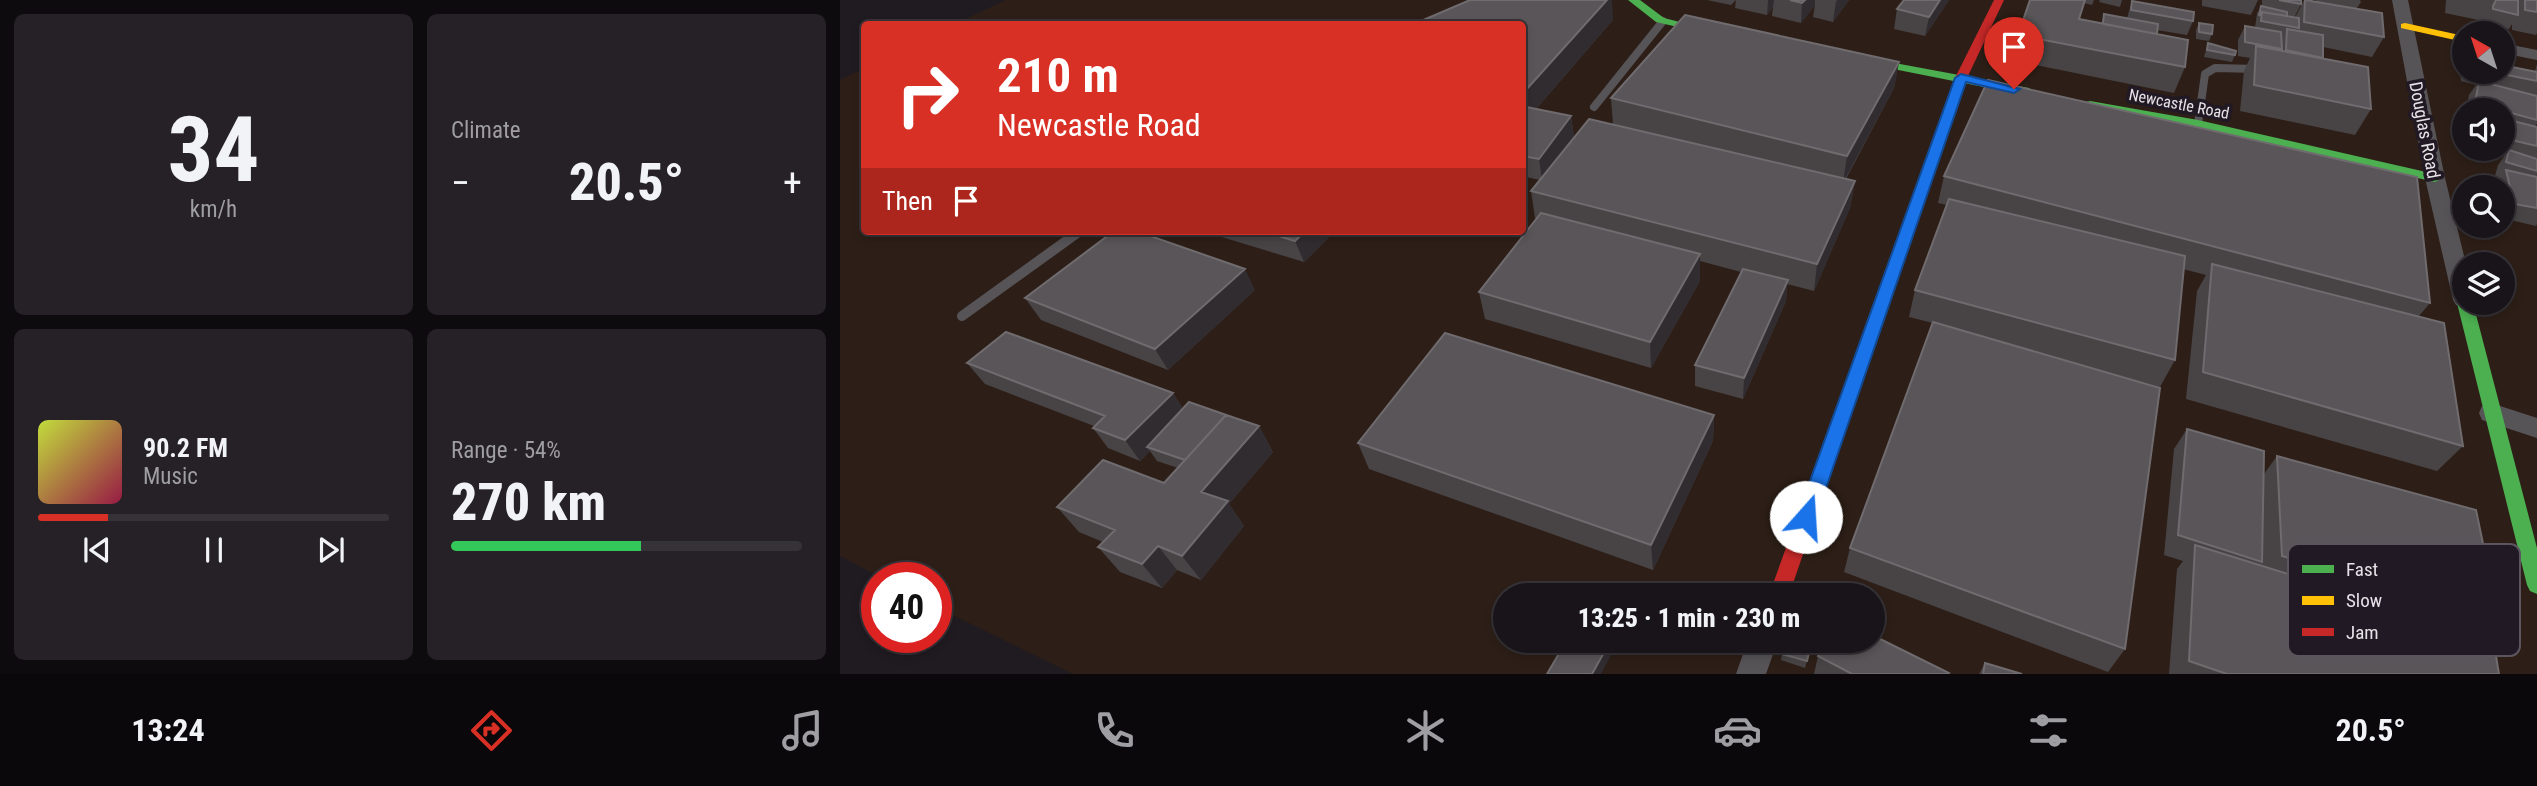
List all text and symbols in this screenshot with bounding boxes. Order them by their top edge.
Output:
pin [1984,17,2044,89]
north arrow [2452,21,2515,84]
map controls [2452,21,2515,315]
icon: arrive [1995,28,2033,66]
text: 210 m [997,47,1119,104]
icon: right [882,49,973,140]
street label: Douglas Road [2405,80,2445,180]
street label: Newcastle Road [2127,85,2231,123]
text: 34 [168,97,259,203]
button: sound [2452,98,2515,161]
text: Newcastle Road [997,106,1201,144]
text: Climate [451,117,521,144]
text: 20.5° [569,152,684,213]
text: − [451,161,470,205]
text: + [783,161,802,205]
button: search [2452,175,2515,238]
icon: arrive [947,182,985,220]
text: Then [882,186,933,216]
text: km/h [190,196,237,223]
button: layers [2452,252,2515,315]
text: 90.2 FM [143,433,228,463]
text: Range · 54% [451,437,561,464]
text: Music [143,463,198,490]
text: 270 km [451,472,606,533]
position arrow [1769,480,1843,554]
icon: previous [78,531,116,569]
icon: pause [195,531,233,569]
icon: next [312,531,350,569]
legend [2288,544,2520,656]
text: Fast [2346,558,2378,581]
speed limit sign: 40 [861,562,952,653]
text: Slow [2346,589,2382,612]
text: 13:25 · 1 min · 230 m [1578,603,1800,633]
text: Jam [2346,621,2379,644]
icon: directions [467,706,516,755]
icon: music [778,706,827,755]
icon: phone [1090,706,1139,755]
icon: climate [1401,706,1450,755]
icon: car [1713,706,1762,755]
icon: filters [2024,706,2073,755]
text: 13:24 [131,711,205,749]
text: 20.5° [2335,711,2406,749]

